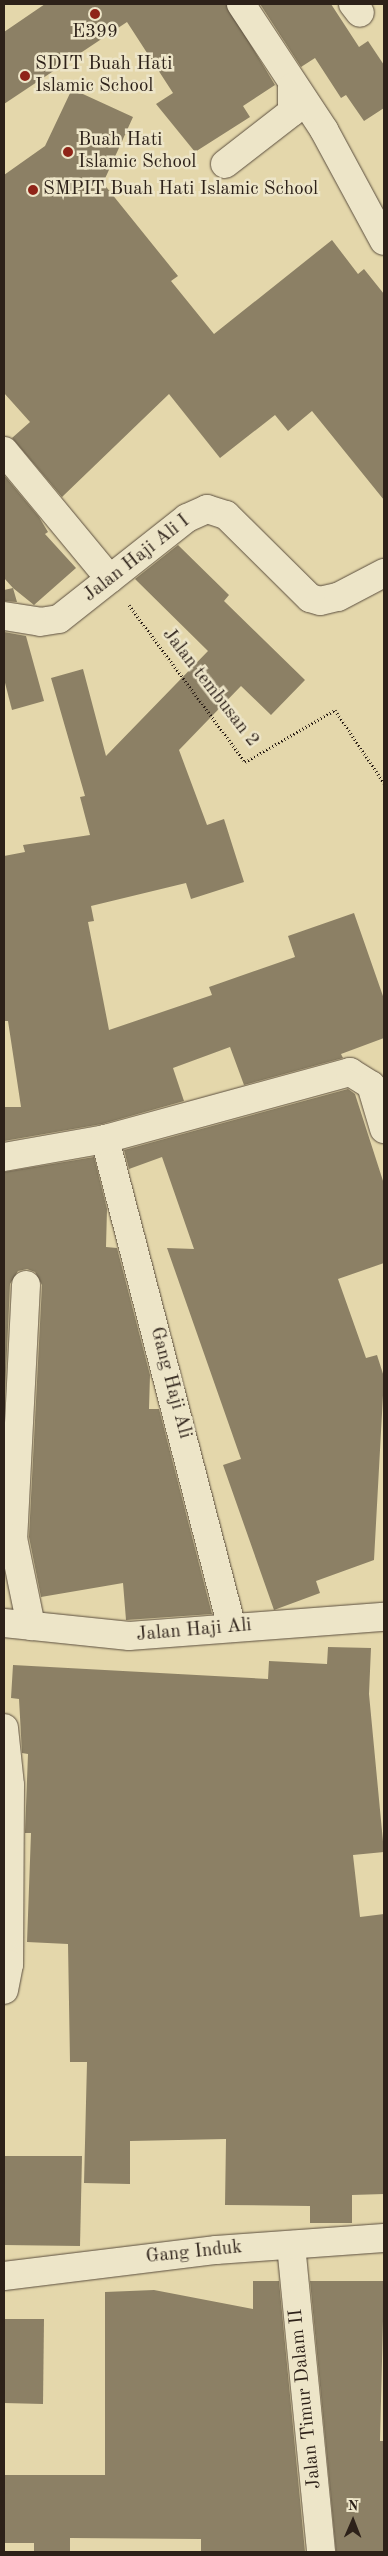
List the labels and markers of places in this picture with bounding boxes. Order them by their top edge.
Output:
marker: E399 [89,8,101,20]
place label: E399 [72,22,118,44]
place label: SDIT Buah Hati Islamic School [35,54,172,98]
marker: SDIT Buah Hati Islamic School [19,70,31,82]
place label: Buah Hati Islamic School [78,130,196,174]
marker: Buah Hati Islamic School [62,146,74,158]
place label: SMPIT Buah Hati Islamic School [43,179,318,201]
marker: SMPIT Buah Hati Islamic School [27,184,39,196]

